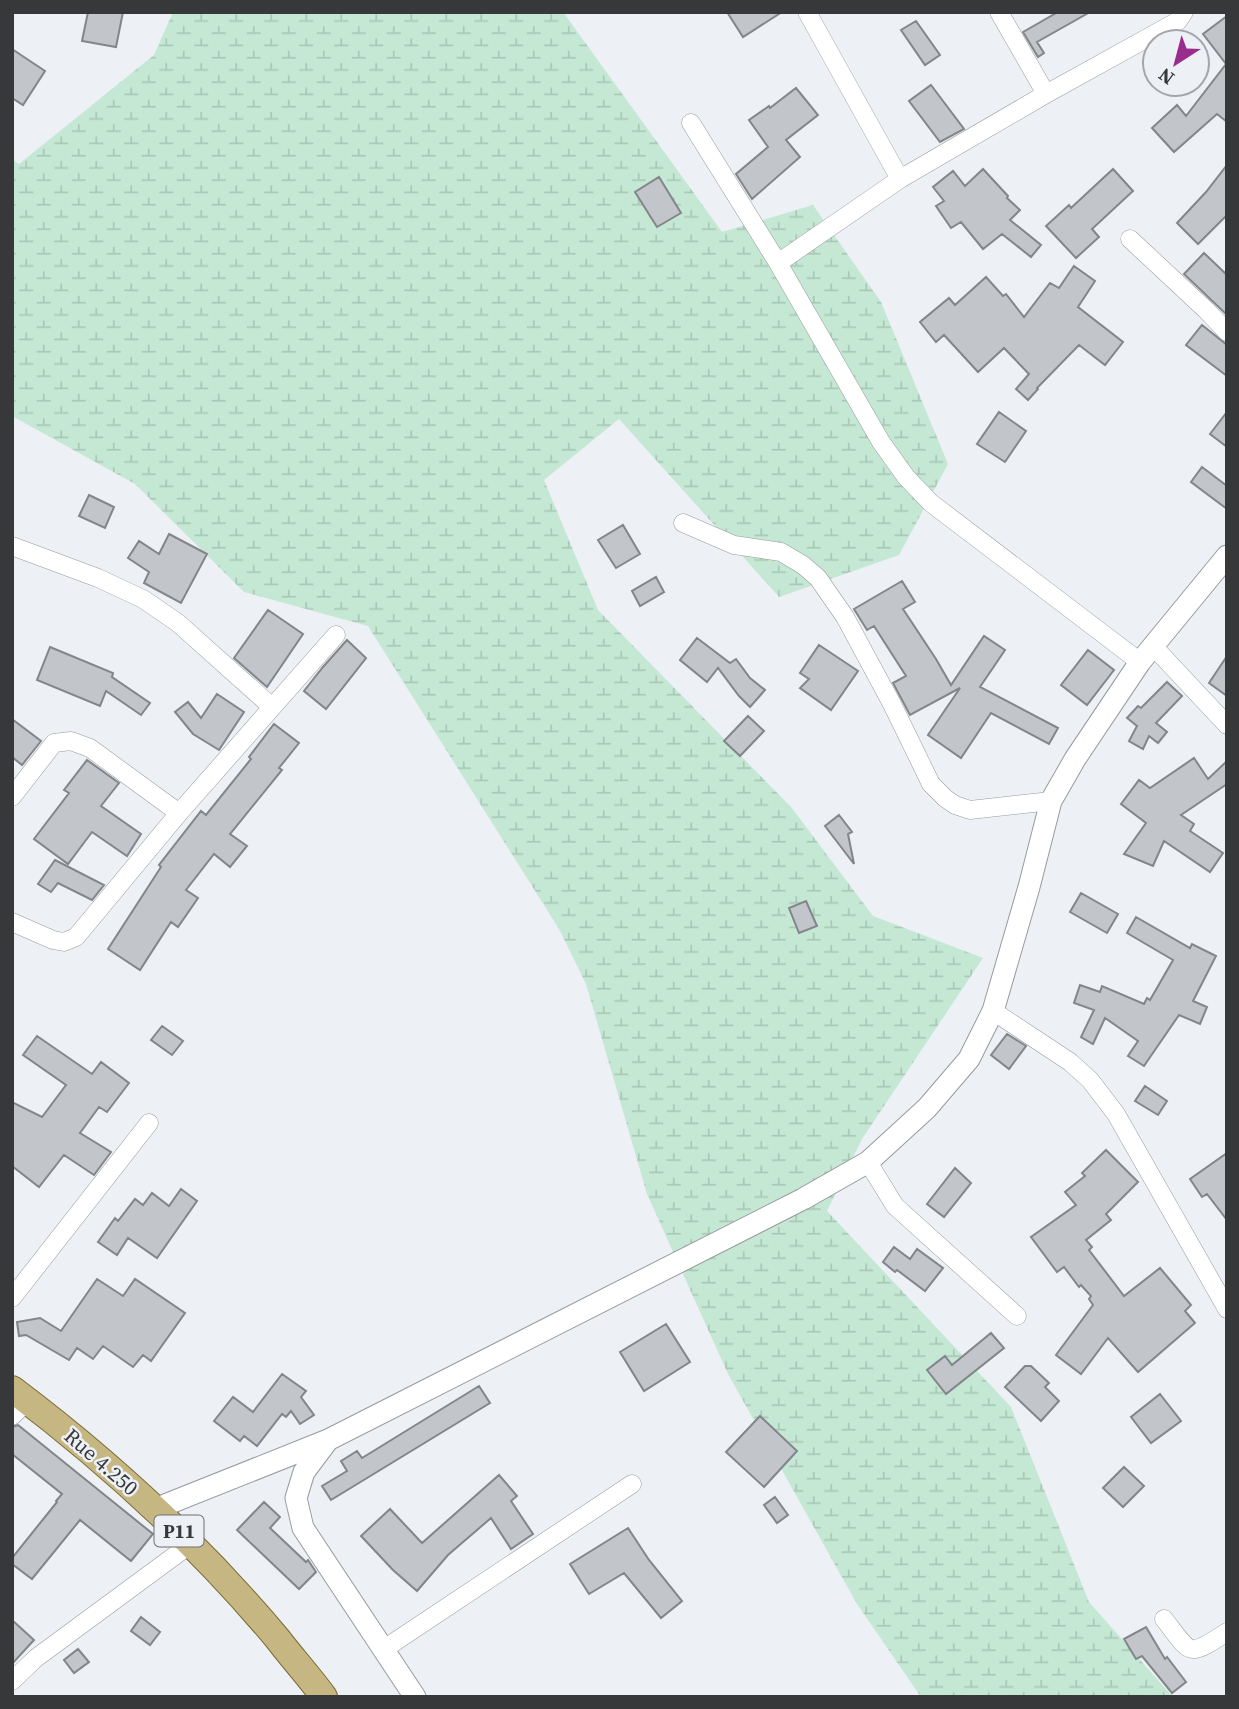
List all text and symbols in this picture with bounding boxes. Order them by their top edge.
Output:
north arrow [1141,28,1211,98]
text: N [1153,62,1179,91]
street label: Rue 4.250 [58,1421,145,1502]
road number: P11 [154,1516,204,1546]

